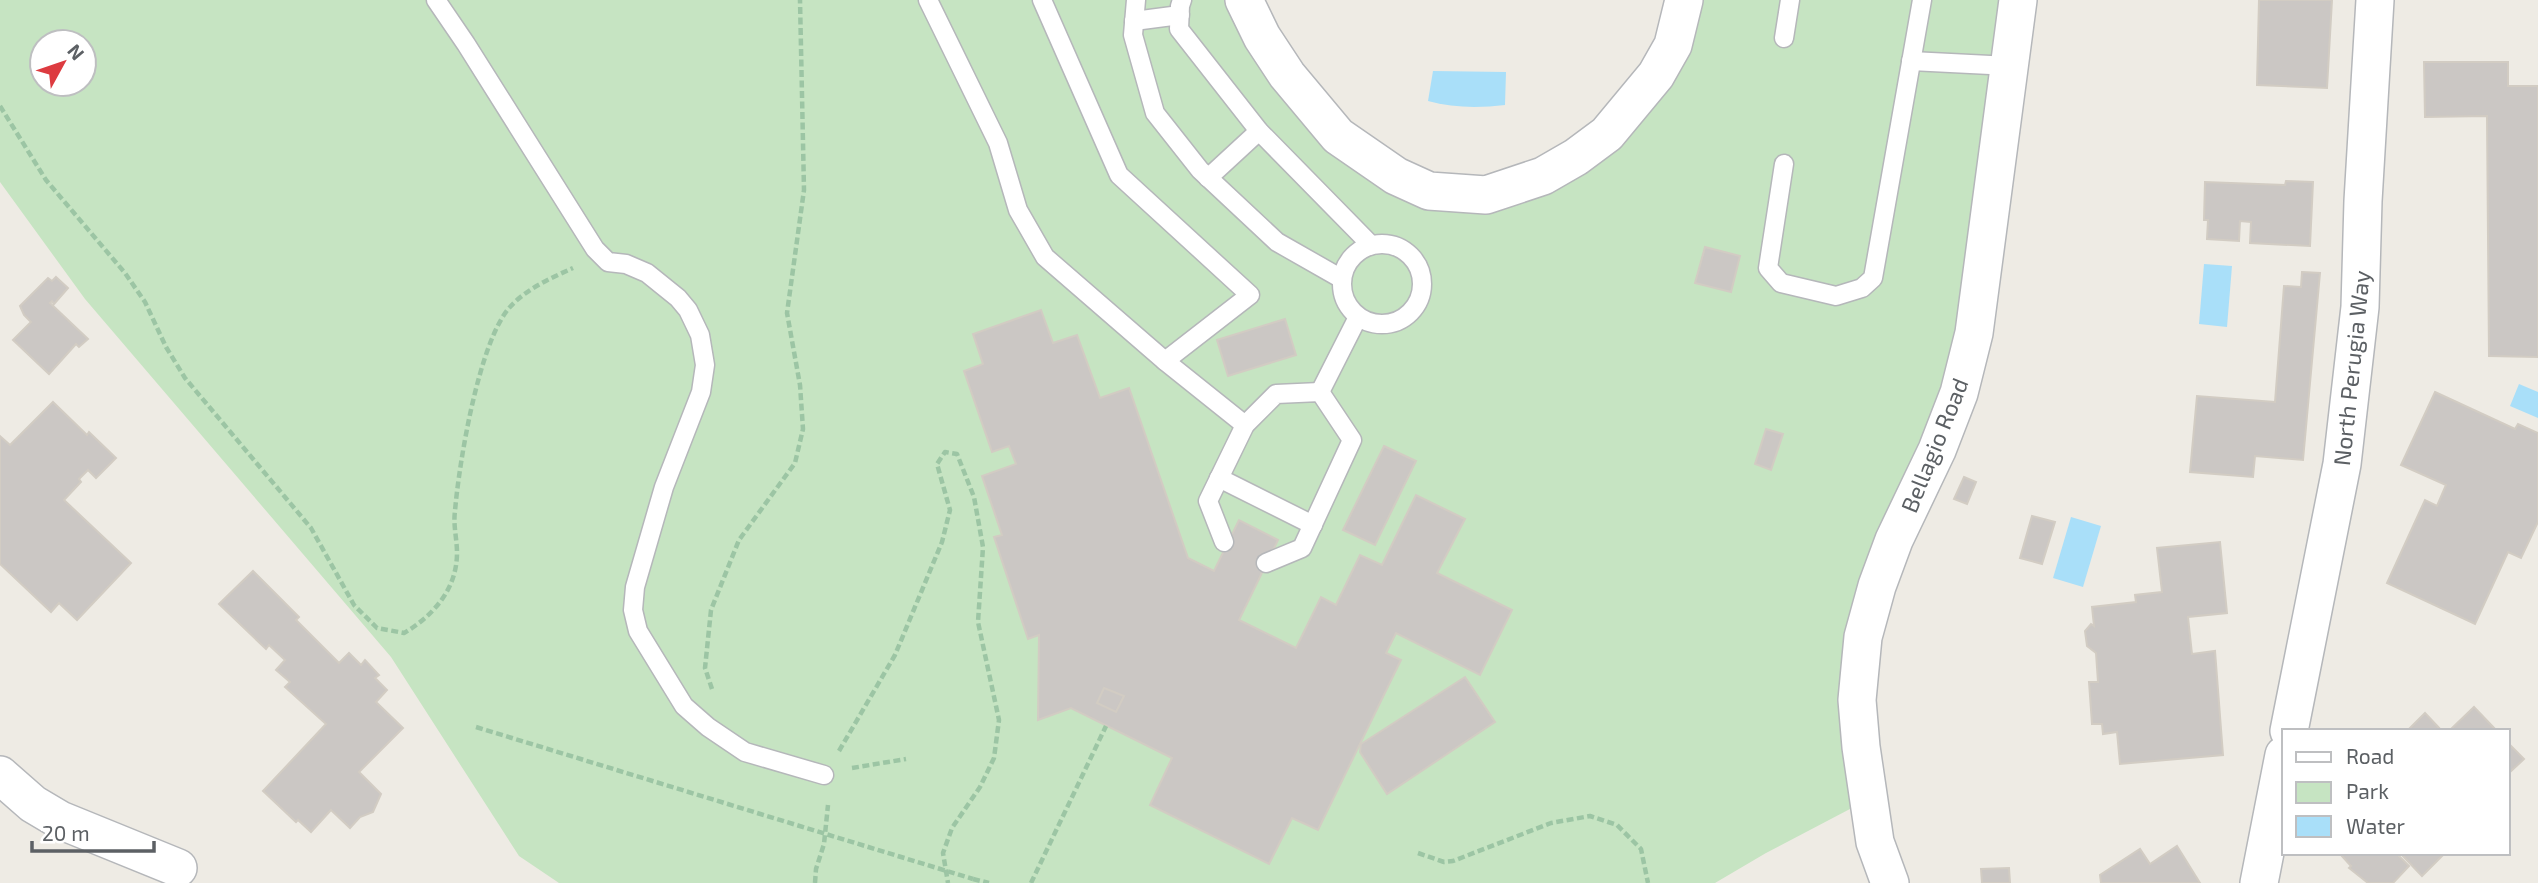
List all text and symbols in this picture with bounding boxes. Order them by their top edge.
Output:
north arrow [28,28,98,98]
text: N [63,39,90,64]
street label: North Perugia Way [2327,269,2375,467]
street label: Bellagio Road [1894,374,1974,516]
legend [2282,729,2510,855]
text: Road [2346,743,2394,768]
text: Park [2346,778,2389,803]
scale bar [32,810,154,854]
text: Water [2346,813,2405,838]
text: 20 m [42,820,90,845]

